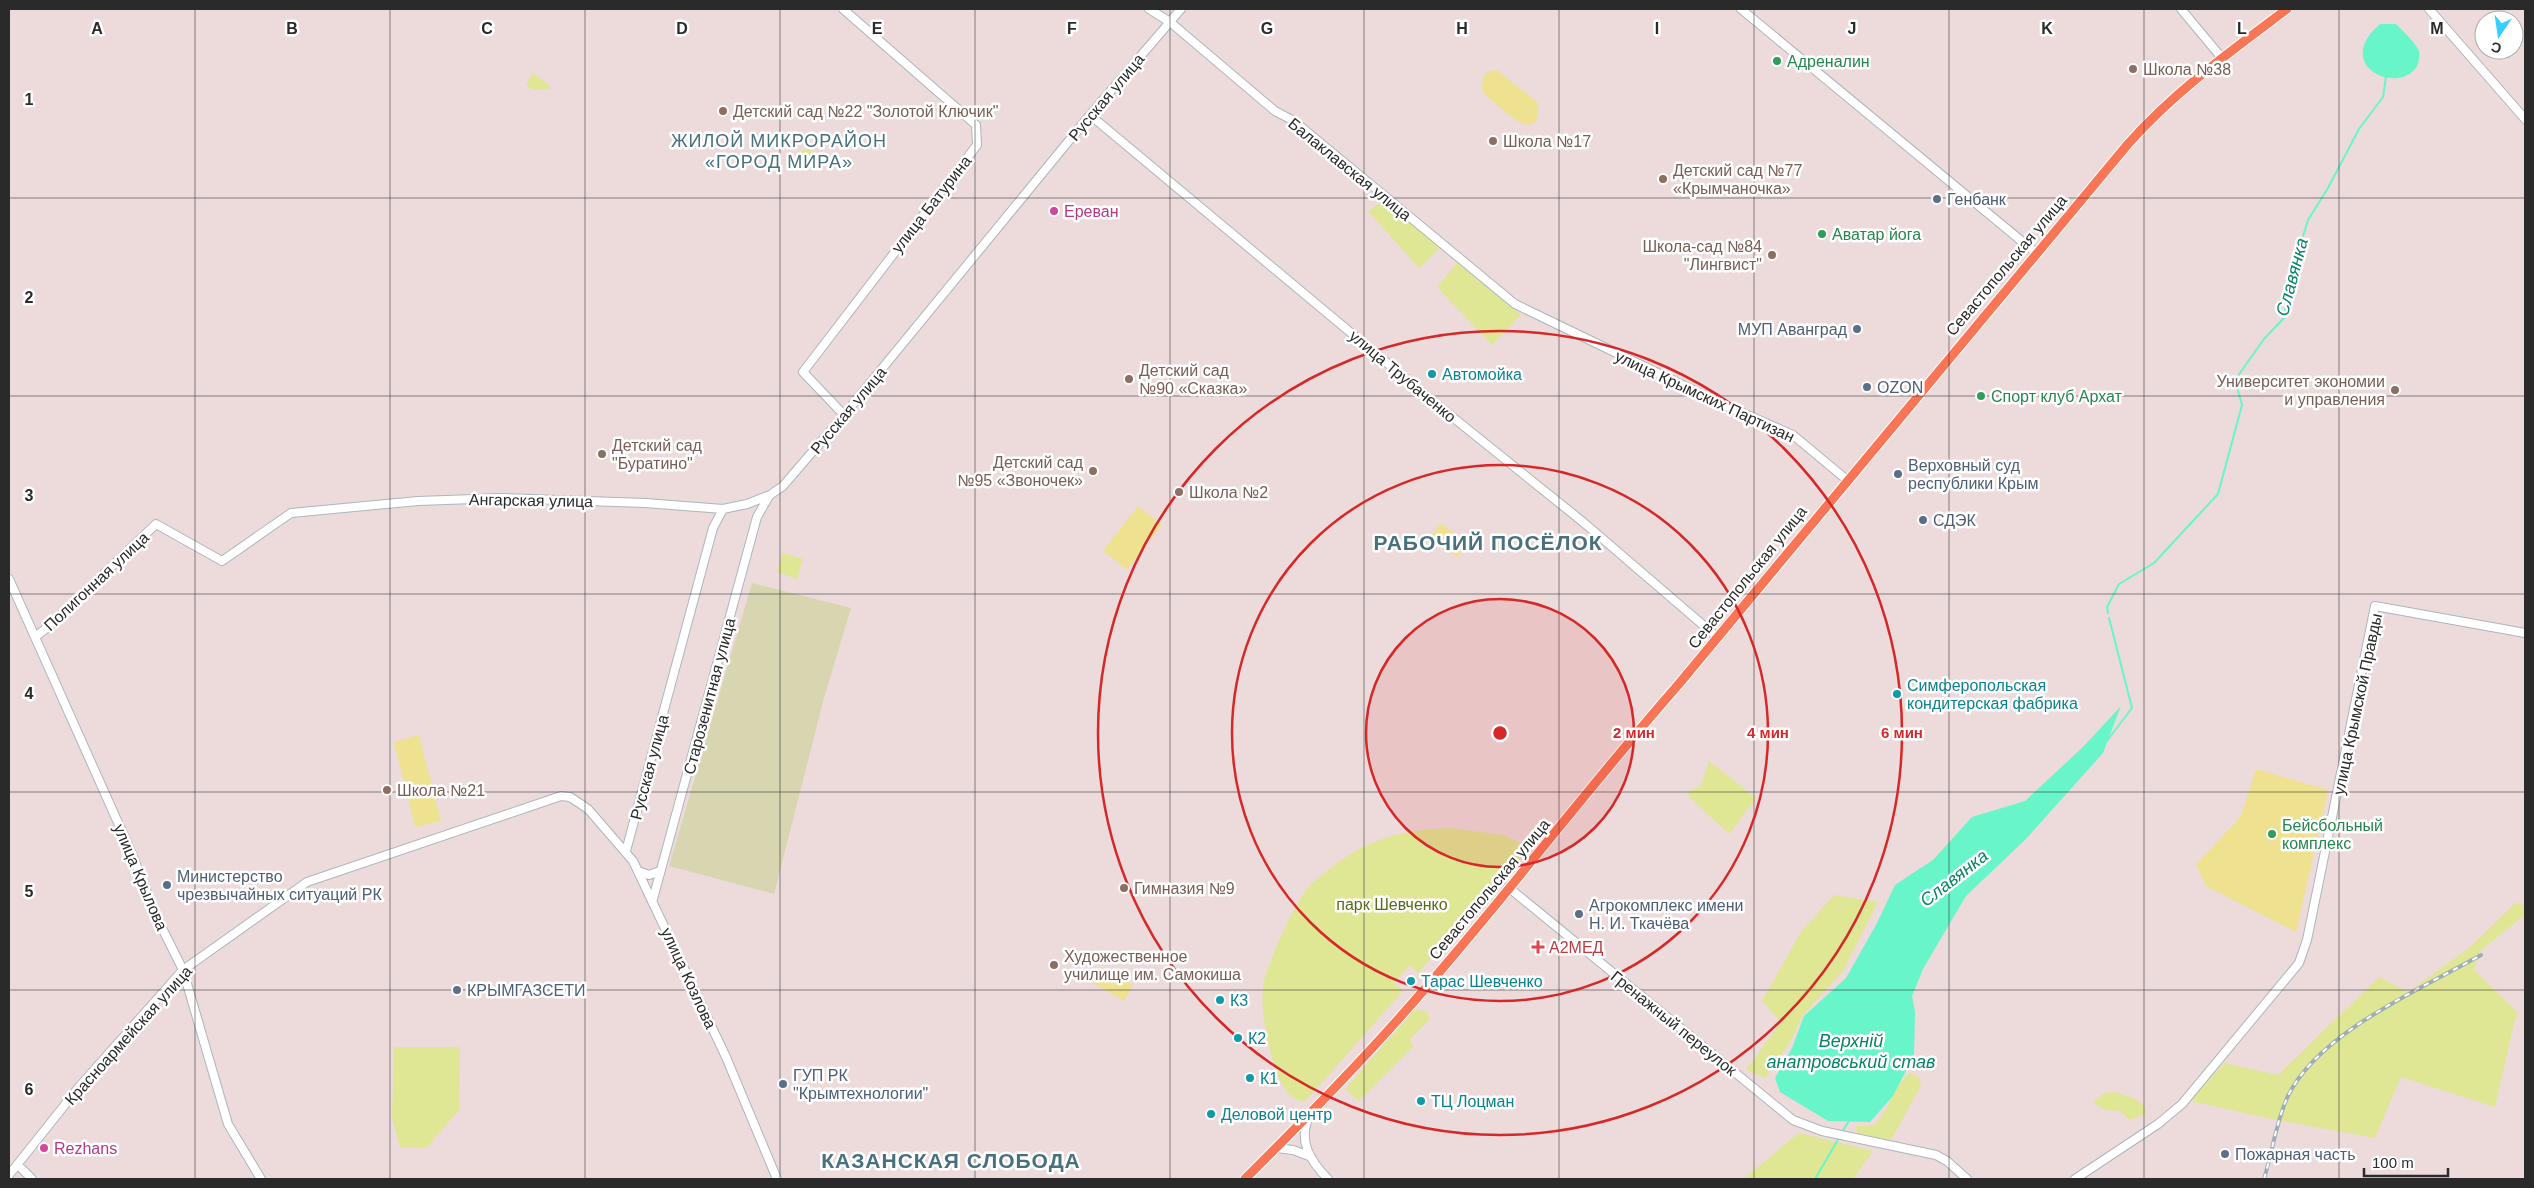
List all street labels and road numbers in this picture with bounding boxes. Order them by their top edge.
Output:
street label: Русская улица [1065,50,1148,144]
street label: Балаклавская улица [1285,115,1414,224]
street label: улица Батурина [888,152,975,256]
street label: Севастопольская улица [1943,192,2070,339]
street label: улица Трубаченко [1346,327,1459,426]
street label: улица Крымских Партизан [1612,347,1797,446]
street label: Русская улица [807,363,890,457]
street label: Ангарская улица [469,491,593,510]
street label: Севастопольская улица [1685,503,1810,652]
street label: Полигонная улица [41,529,152,634]
street label: улица Крымской Правды [2330,612,2385,796]
street label: Старозенитная улица [680,616,739,776]
street label: Русская улица [627,713,672,821]
street label: Севастопольская улица [1426,816,1553,963]
street label: улица Крылова [110,822,171,933]
street label: улица Козлова [658,925,719,1031]
street label: Красноармейская улица [62,962,195,1108]
street label: Гренажный переулок [1608,968,1740,1080]

